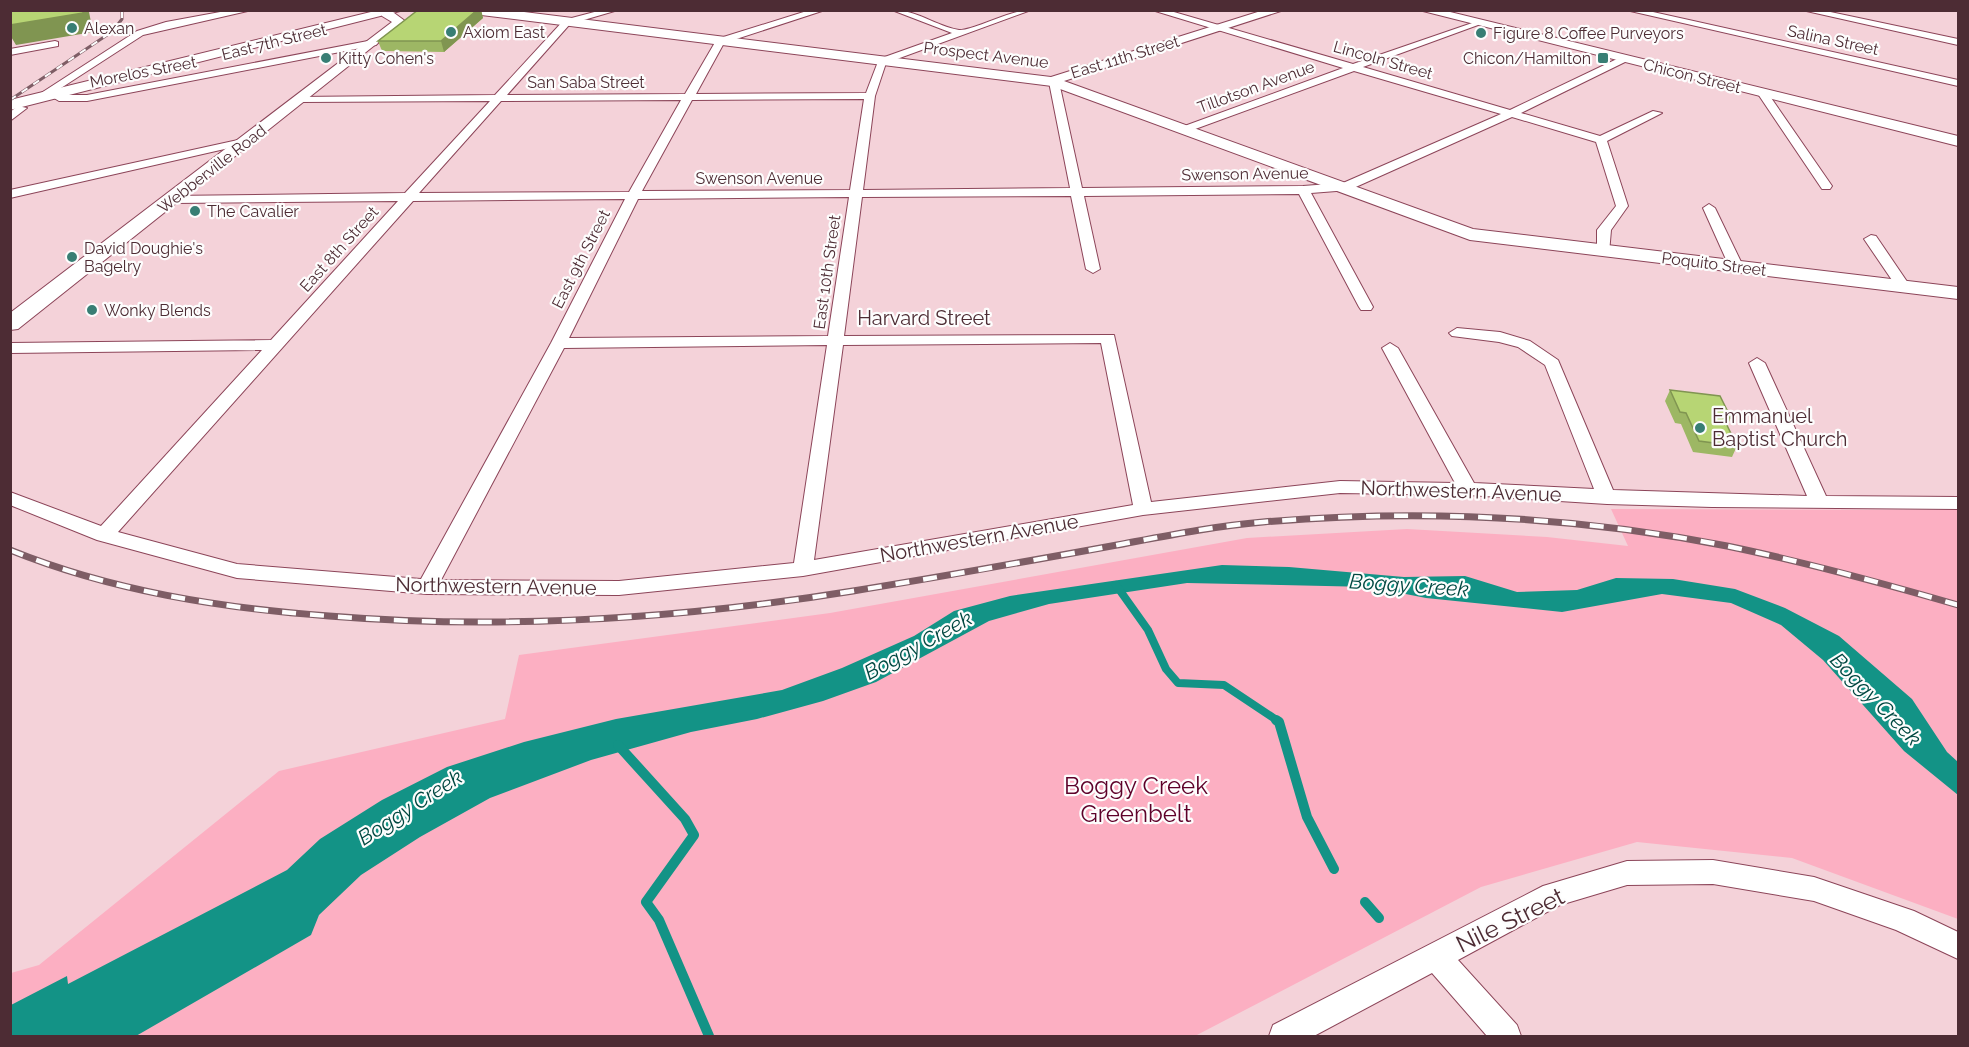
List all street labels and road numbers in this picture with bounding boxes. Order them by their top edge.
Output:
street label: East 7th Street [220,20,329,64]
street label: Salina Street [1786,21,1881,59]
street label: East 11th Street [1068,31,1182,83]
street label: Lincoln Street [1331,37,1435,83]
street label: Prospect Avenue [922,38,1050,72]
street label: Morelos Street [88,52,199,92]
street label: Chicon Street [1641,55,1743,97]
street label: Tillotson Avenue [1195,57,1317,117]
street label: San Saba Street [527,73,645,92]
street label: Webberville Road [154,121,270,217]
street label: Swenson Avenue [1181,163,1309,185]
street label: Swenson Avenue [695,169,823,188]
street label: East 8th Street [296,202,383,296]
street label: East 9th Street [548,206,614,311]
street label: East 10th Street [810,213,845,330]
street label: Poquito Street [1661,248,1768,280]
street label: Harvard Street [857,306,991,330]
street label: Northwestern Avenue [1360,475,1562,507]
street label: Northwestern Avenue [878,509,1080,567]
street label: Northwestern Avenue [395,572,597,600]
street label: Nile Street [1451,881,1569,959]

